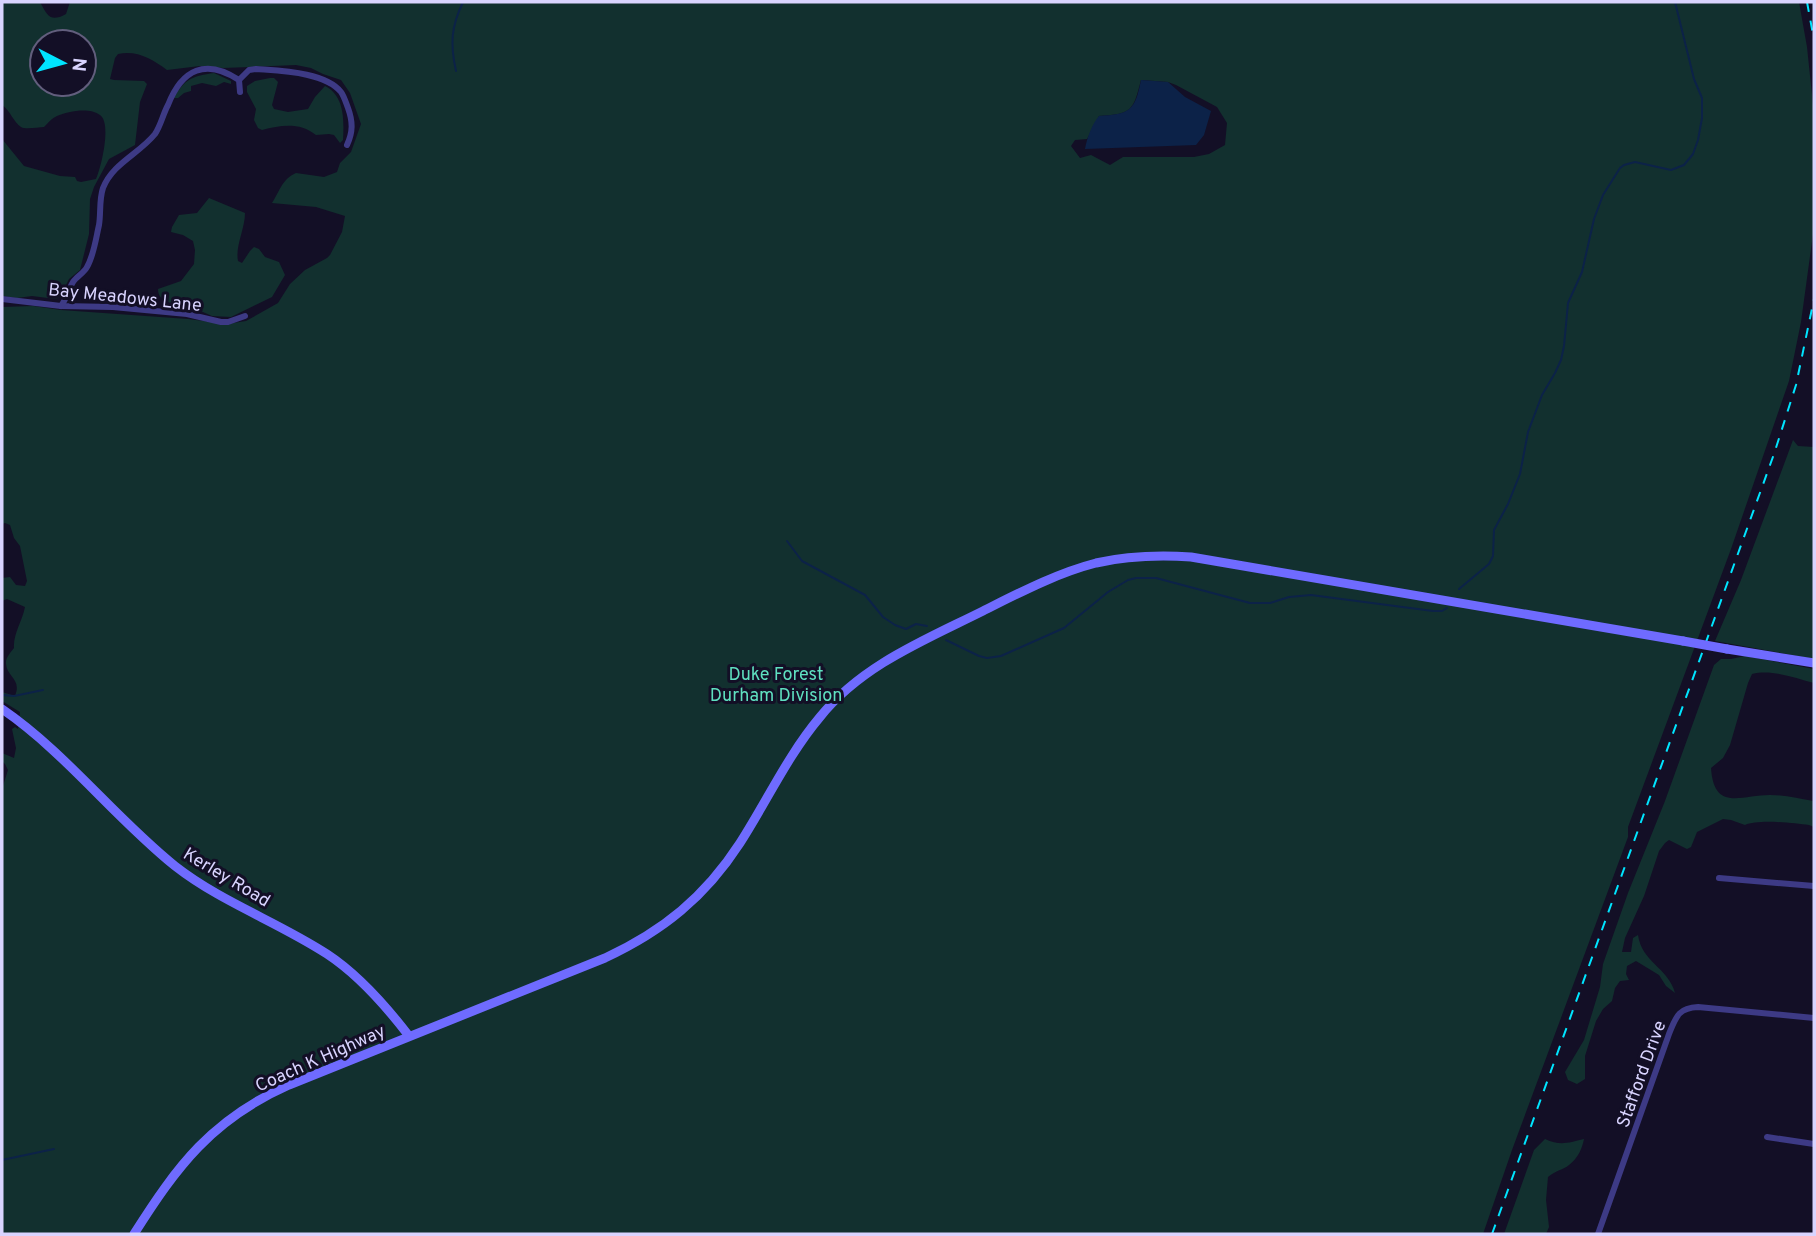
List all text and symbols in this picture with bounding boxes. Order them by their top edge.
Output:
north arrow [28,28,98,98]
text: N [65,57,91,73]
street label: Bay Meadows Lane [47,279,203,318]
park label: Duke Forest Durham Division [710,664,842,708]
street label: Kerley Road [178,843,274,913]
street label: Stafford Drive [1612,1018,1672,1131]
street label: Coach K Highway [252,1020,389,1098]

